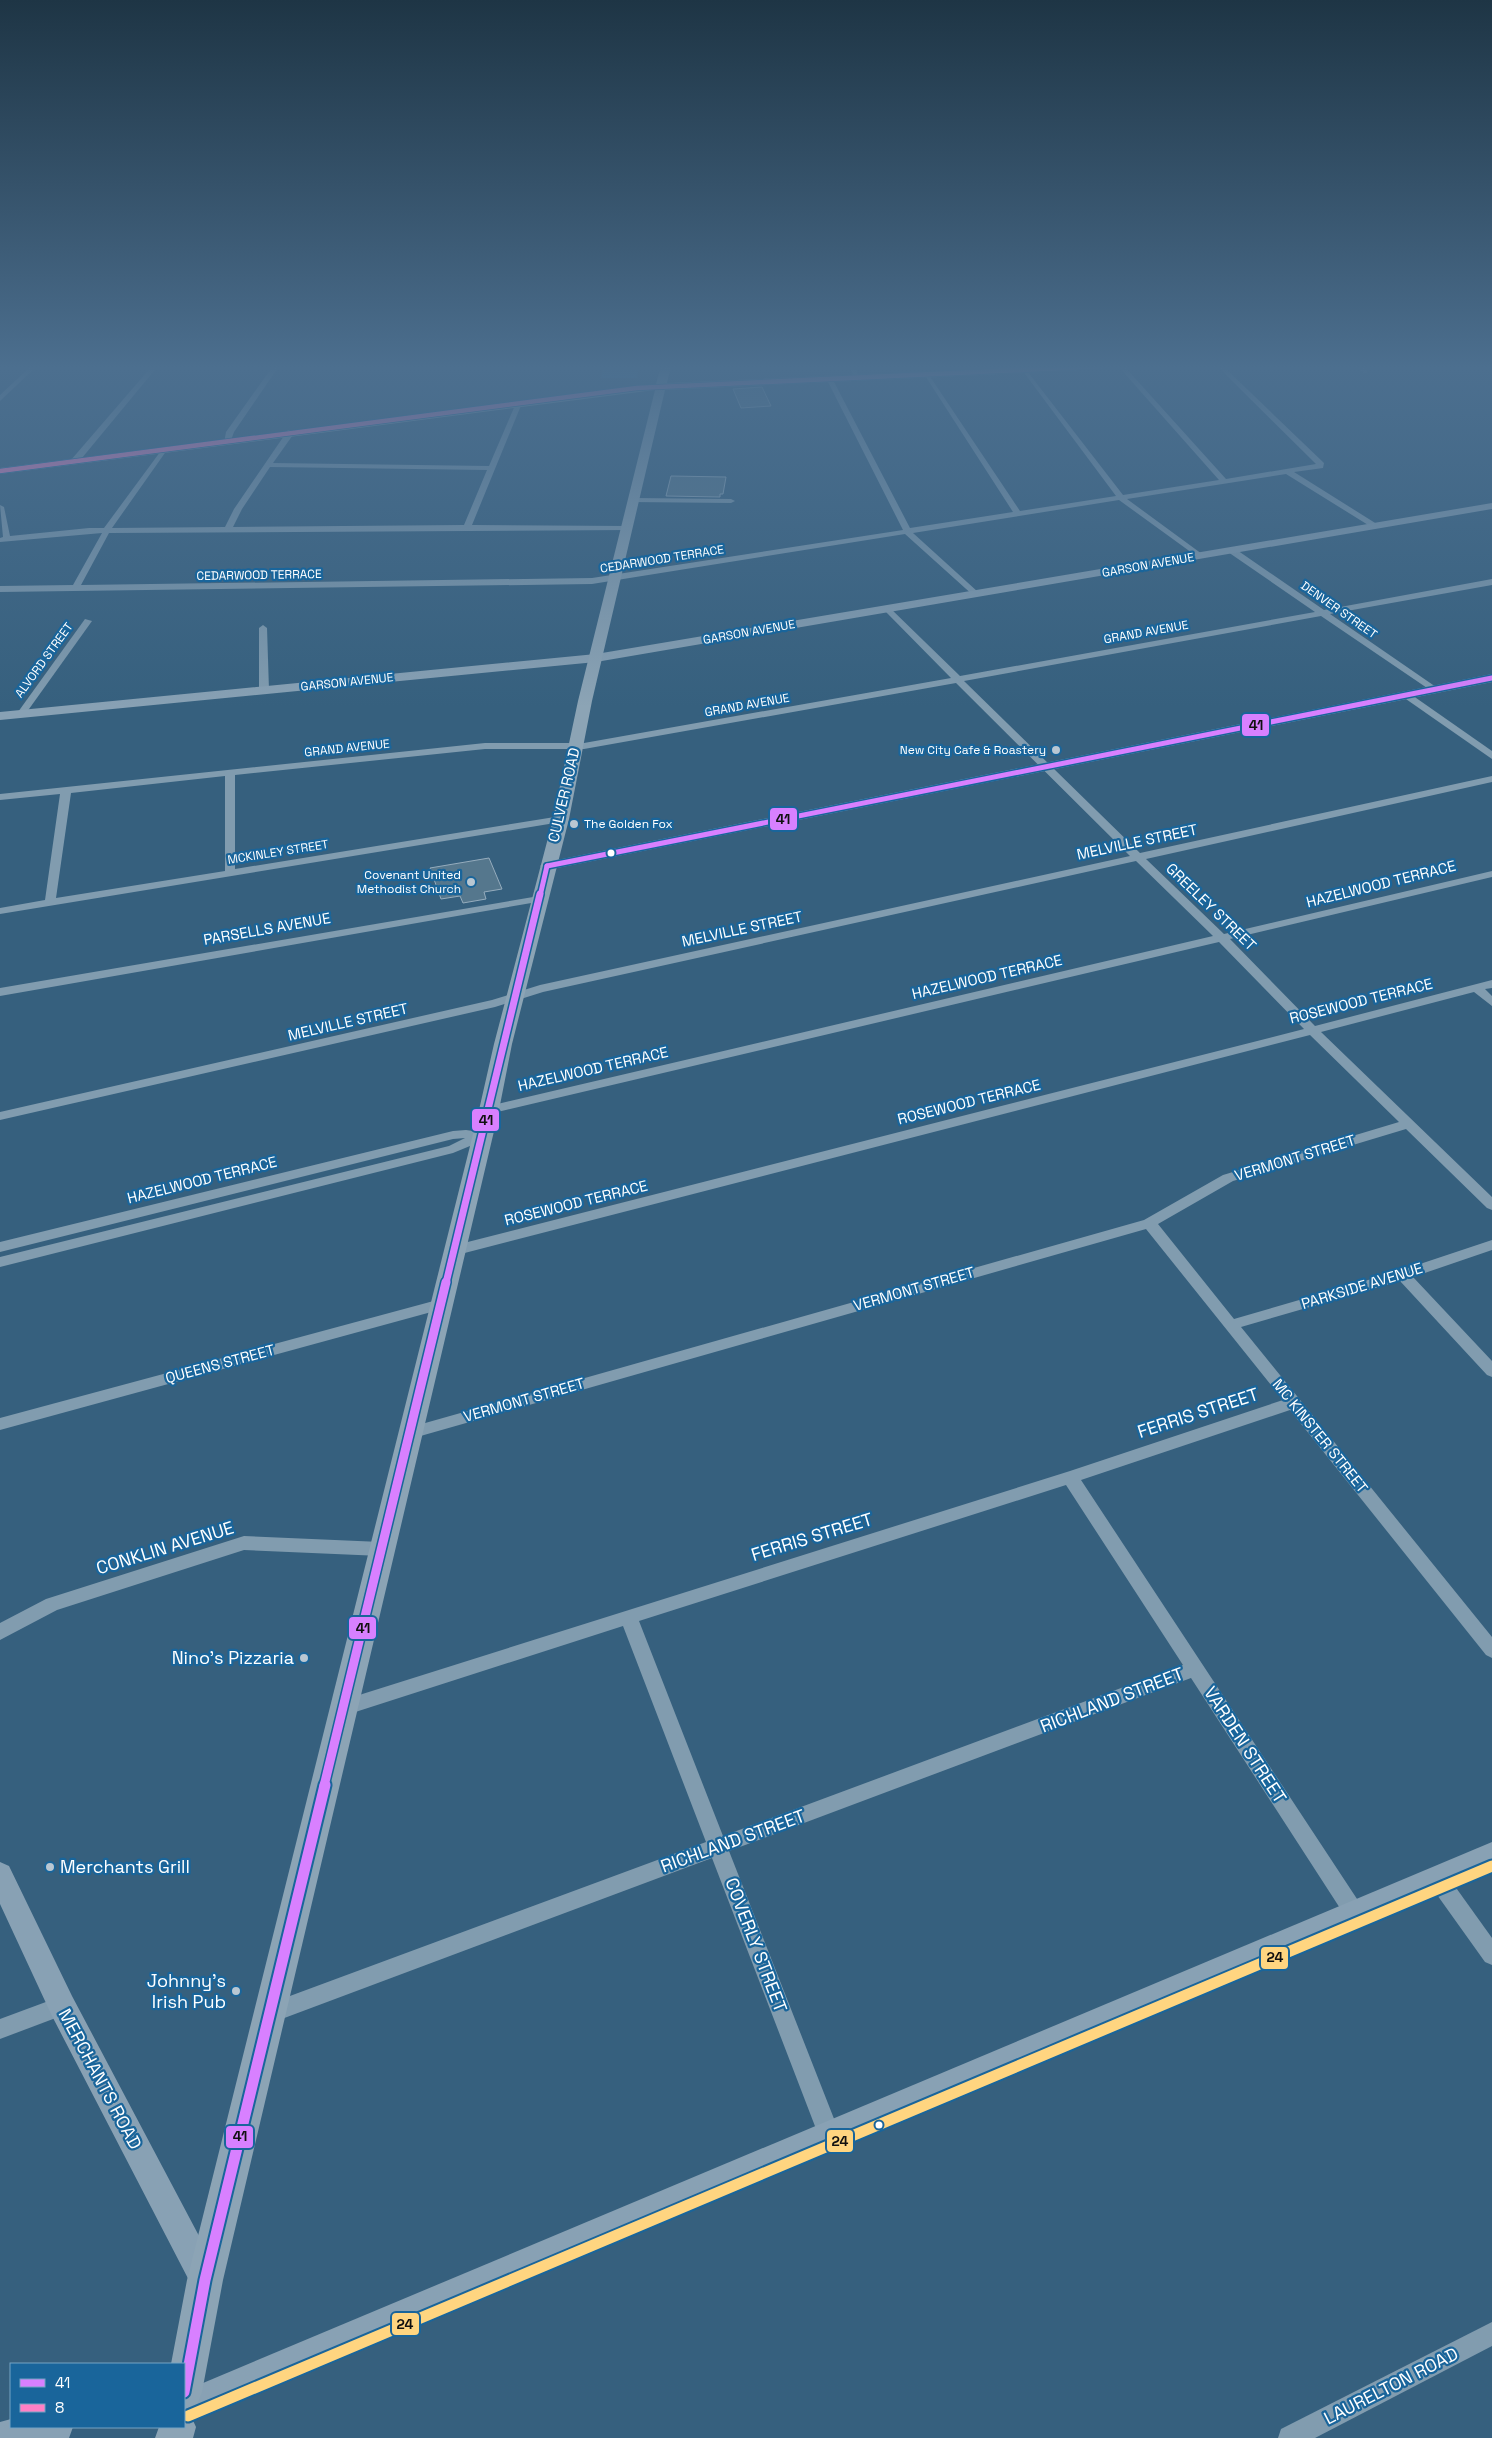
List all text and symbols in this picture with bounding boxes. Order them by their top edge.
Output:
street label: CEDARWOOD TERRACE [599,541,725,577]
street label: GARSON AVENUE [1101,549,1195,581]
street label: CEDARWOOD TERRACE [196,566,322,584]
street label: DENVER STREET [1298,578,1380,642]
street label: GARSON AVENUE [702,616,796,648]
street label: GRAND AVENUE [1102,617,1190,647]
street label: ALVORD STREET [11,619,77,701]
street label: GARSON AVENUE [300,669,394,695]
street label: GRAND AVENUE [703,690,791,720]
line badge: 41 [1241,713,1270,737]
text: 41 [1249,716,1263,734]
street label: GRAND AVENUE [304,736,391,760]
place label: New City Cafe & Roastery [900,742,1046,758]
marker: New City Cafe & Roastery [1050,744,1062,756]
street label: CULVER ROAD [543,746,584,844]
line badge: 41 [769,807,798,831]
text: 41 [776,810,790,828]
place label: The Golden Fox [584,816,673,832]
marker: The Golden Fox [568,818,580,830]
street label: MELVILLE STREET [1075,819,1199,864]
street label: MCKINLEY STREET [226,836,330,868]
unlabelled marker [606,848,616,858]
street label: HAZELWOOD TERRACE [1304,856,1458,911]
street label: GREELEY STREET [1162,859,1261,955]
place label: Covenant United Methodist Church [357,867,461,897]
marker: Covenant United Methodist Church [465,876,477,888]
street label: MELVILLE STREET [680,906,804,951]
street label: PARSELLS AVENUE [202,908,332,949]
street label: HAZELWOOD TERRACE [910,950,1064,1003]
street label: ROSEWOOD TERRACE [1287,974,1434,1027]
street label: MELVILLE STREET [286,998,410,1045]
street label: HAZELWOOD TERRACE [516,1042,670,1095]
street label: ROSEWOOD TERRACE [895,1075,1042,1128]
line badge: 41 [471,1108,500,1132]
text: 41 [479,1111,493,1129]
street label: VERMONT STREET [1232,1130,1358,1185]
street label: HAZELWOOD TERRACE [125,1152,279,1207]
street label: ROSEWOOD TERRACE [502,1176,649,1229]
street label: PARKSIDE AVENUE [1299,1258,1425,1313]
street label: VERMONT STREET [851,1262,977,1315]
street label: QUEENS STREET [163,1340,277,1387]
street label: VERMONT STREET [461,1373,587,1426]
street label: MC KINSTER STREET [1269,1375,1372,1497]
street label: FERRIS STREET [1134,1382,1262,1443]
street label: FERRIS STREET [748,1507,876,1566]
street label: CONKLIN AVENUE [93,1516,237,1579]
line badge: 41 [348,1616,377,1640]
text: 41 [356,1619,370,1637]
place label: Nino's Pizzaria [172,1646,294,1669]
marker: Nino's Pizzaria [298,1652,310,1664]
street label: RICHLAND STREET [1037,1661,1187,1738]
street label: VARDEN STREET [1199,1682,1292,1808]
street label: RICHLAND STREET [657,1804,809,1877]
place label: Merchants Grill [60,1855,190,1878]
marker: Merchants Grill [44,1861,56,1873]
street label: COVERLY STREET [720,1874,793,2016]
line badge: 24 [1260,1946,1289,1970]
text: 24 [1267,1948,1284,1966]
place label: Johnny’s Irish Pub [147,1969,226,2013]
marker: Johnny’s Irish Pub [230,1985,242,1997]
street label: MERCHANTS ROAD [54,2004,147,2153]
unlabelled marker [874,2120,884,2130]
line badge: 41 [225,2125,254,2149]
text: 41 [233,2127,247,2145]
line badge: 24 [826,2129,854,2153]
text: 24 [832,2132,849,2150]
line badge: 24 [391,2312,420,2336]
text: 24 [397,2315,414,2333]
street label: LAURELTON ROAD [1320,2342,1462,2429]
legend [10,2363,185,2428]
text: 41 [55,2373,70,2392]
text: 8 [55,2398,64,2417]

